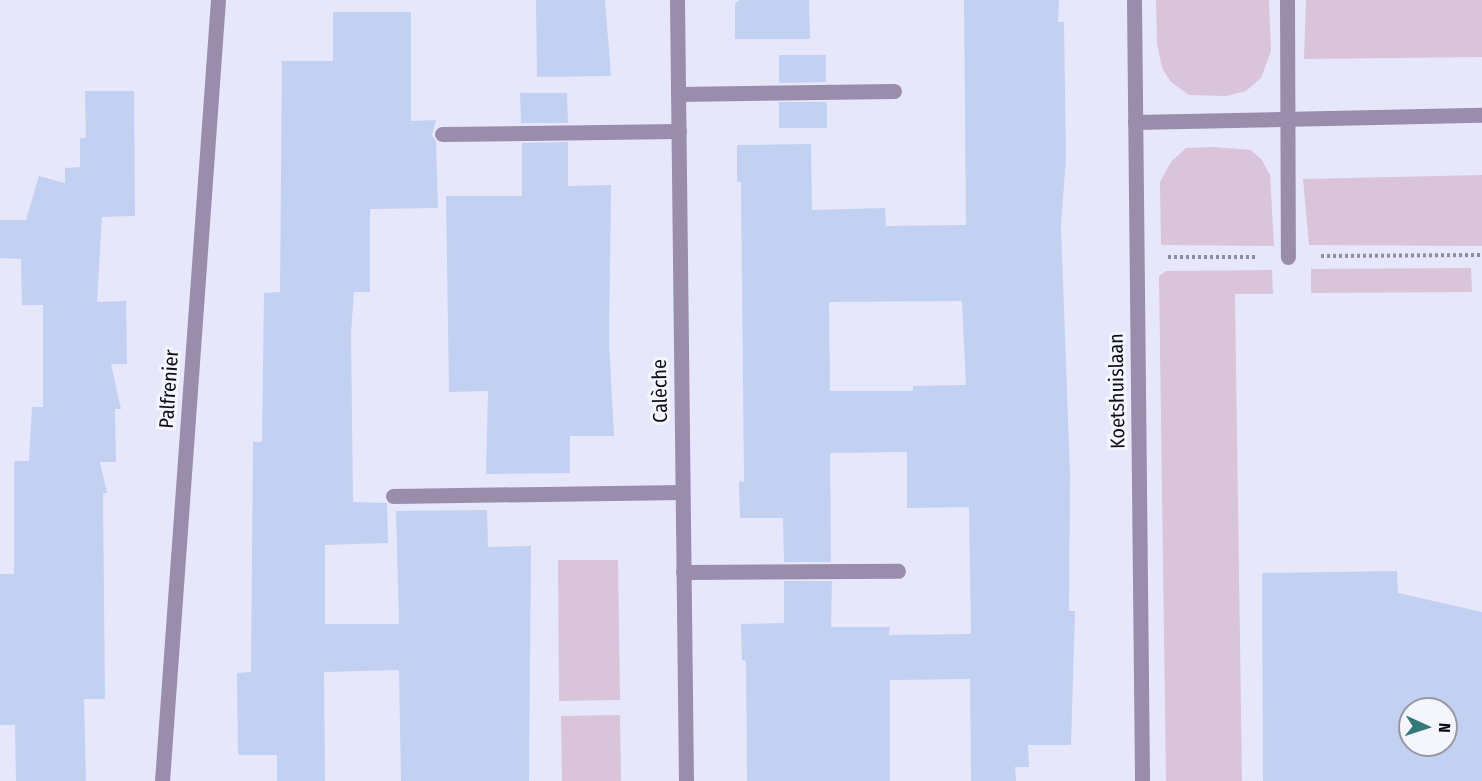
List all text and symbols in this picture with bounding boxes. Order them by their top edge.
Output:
street label: Koetshuislaan [1104,333,1130,449]
street label: Palfrenier [154,349,184,429]
street label: Calèche [647,359,673,423]
north arrow [1398,697,1458,757]
text: N [1435,723,1454,733]

